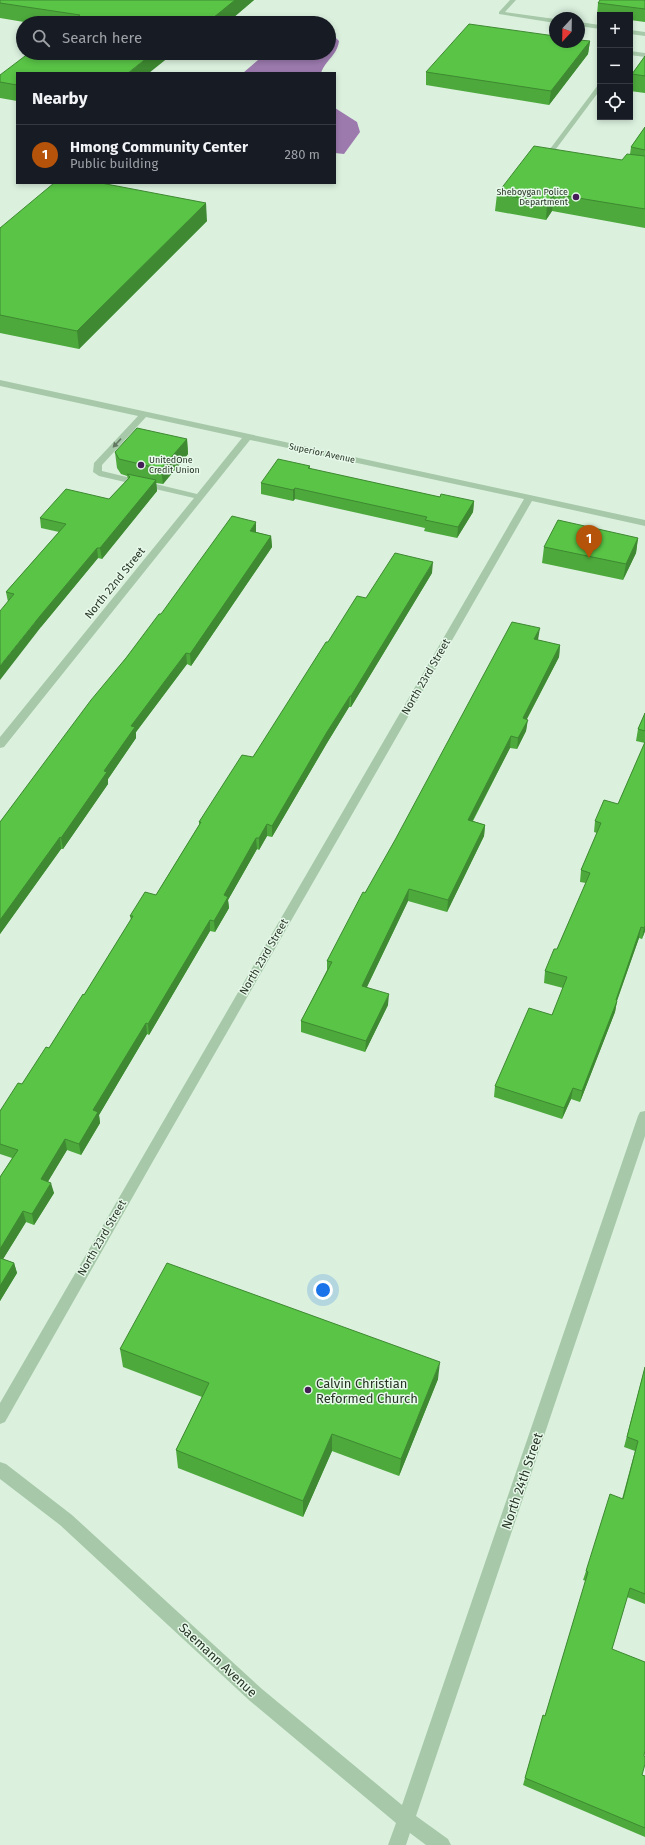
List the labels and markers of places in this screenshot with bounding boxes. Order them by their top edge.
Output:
place label: Sheboygan Police Department [496,187,569,207]
marker: Sheboygan Police Department [571,192,581,202]
place label: UnitedOne Credit Union [149,455,200,475]
marker: UnitedOne Credit Union [136,460,146,470]
pin: 1 [576,525,602,558]
place label: Calvin Christian Reformed Church [316,1376,418,1406]
marker: Calvin Christian Reformed Church [303,1385,313,1395]

